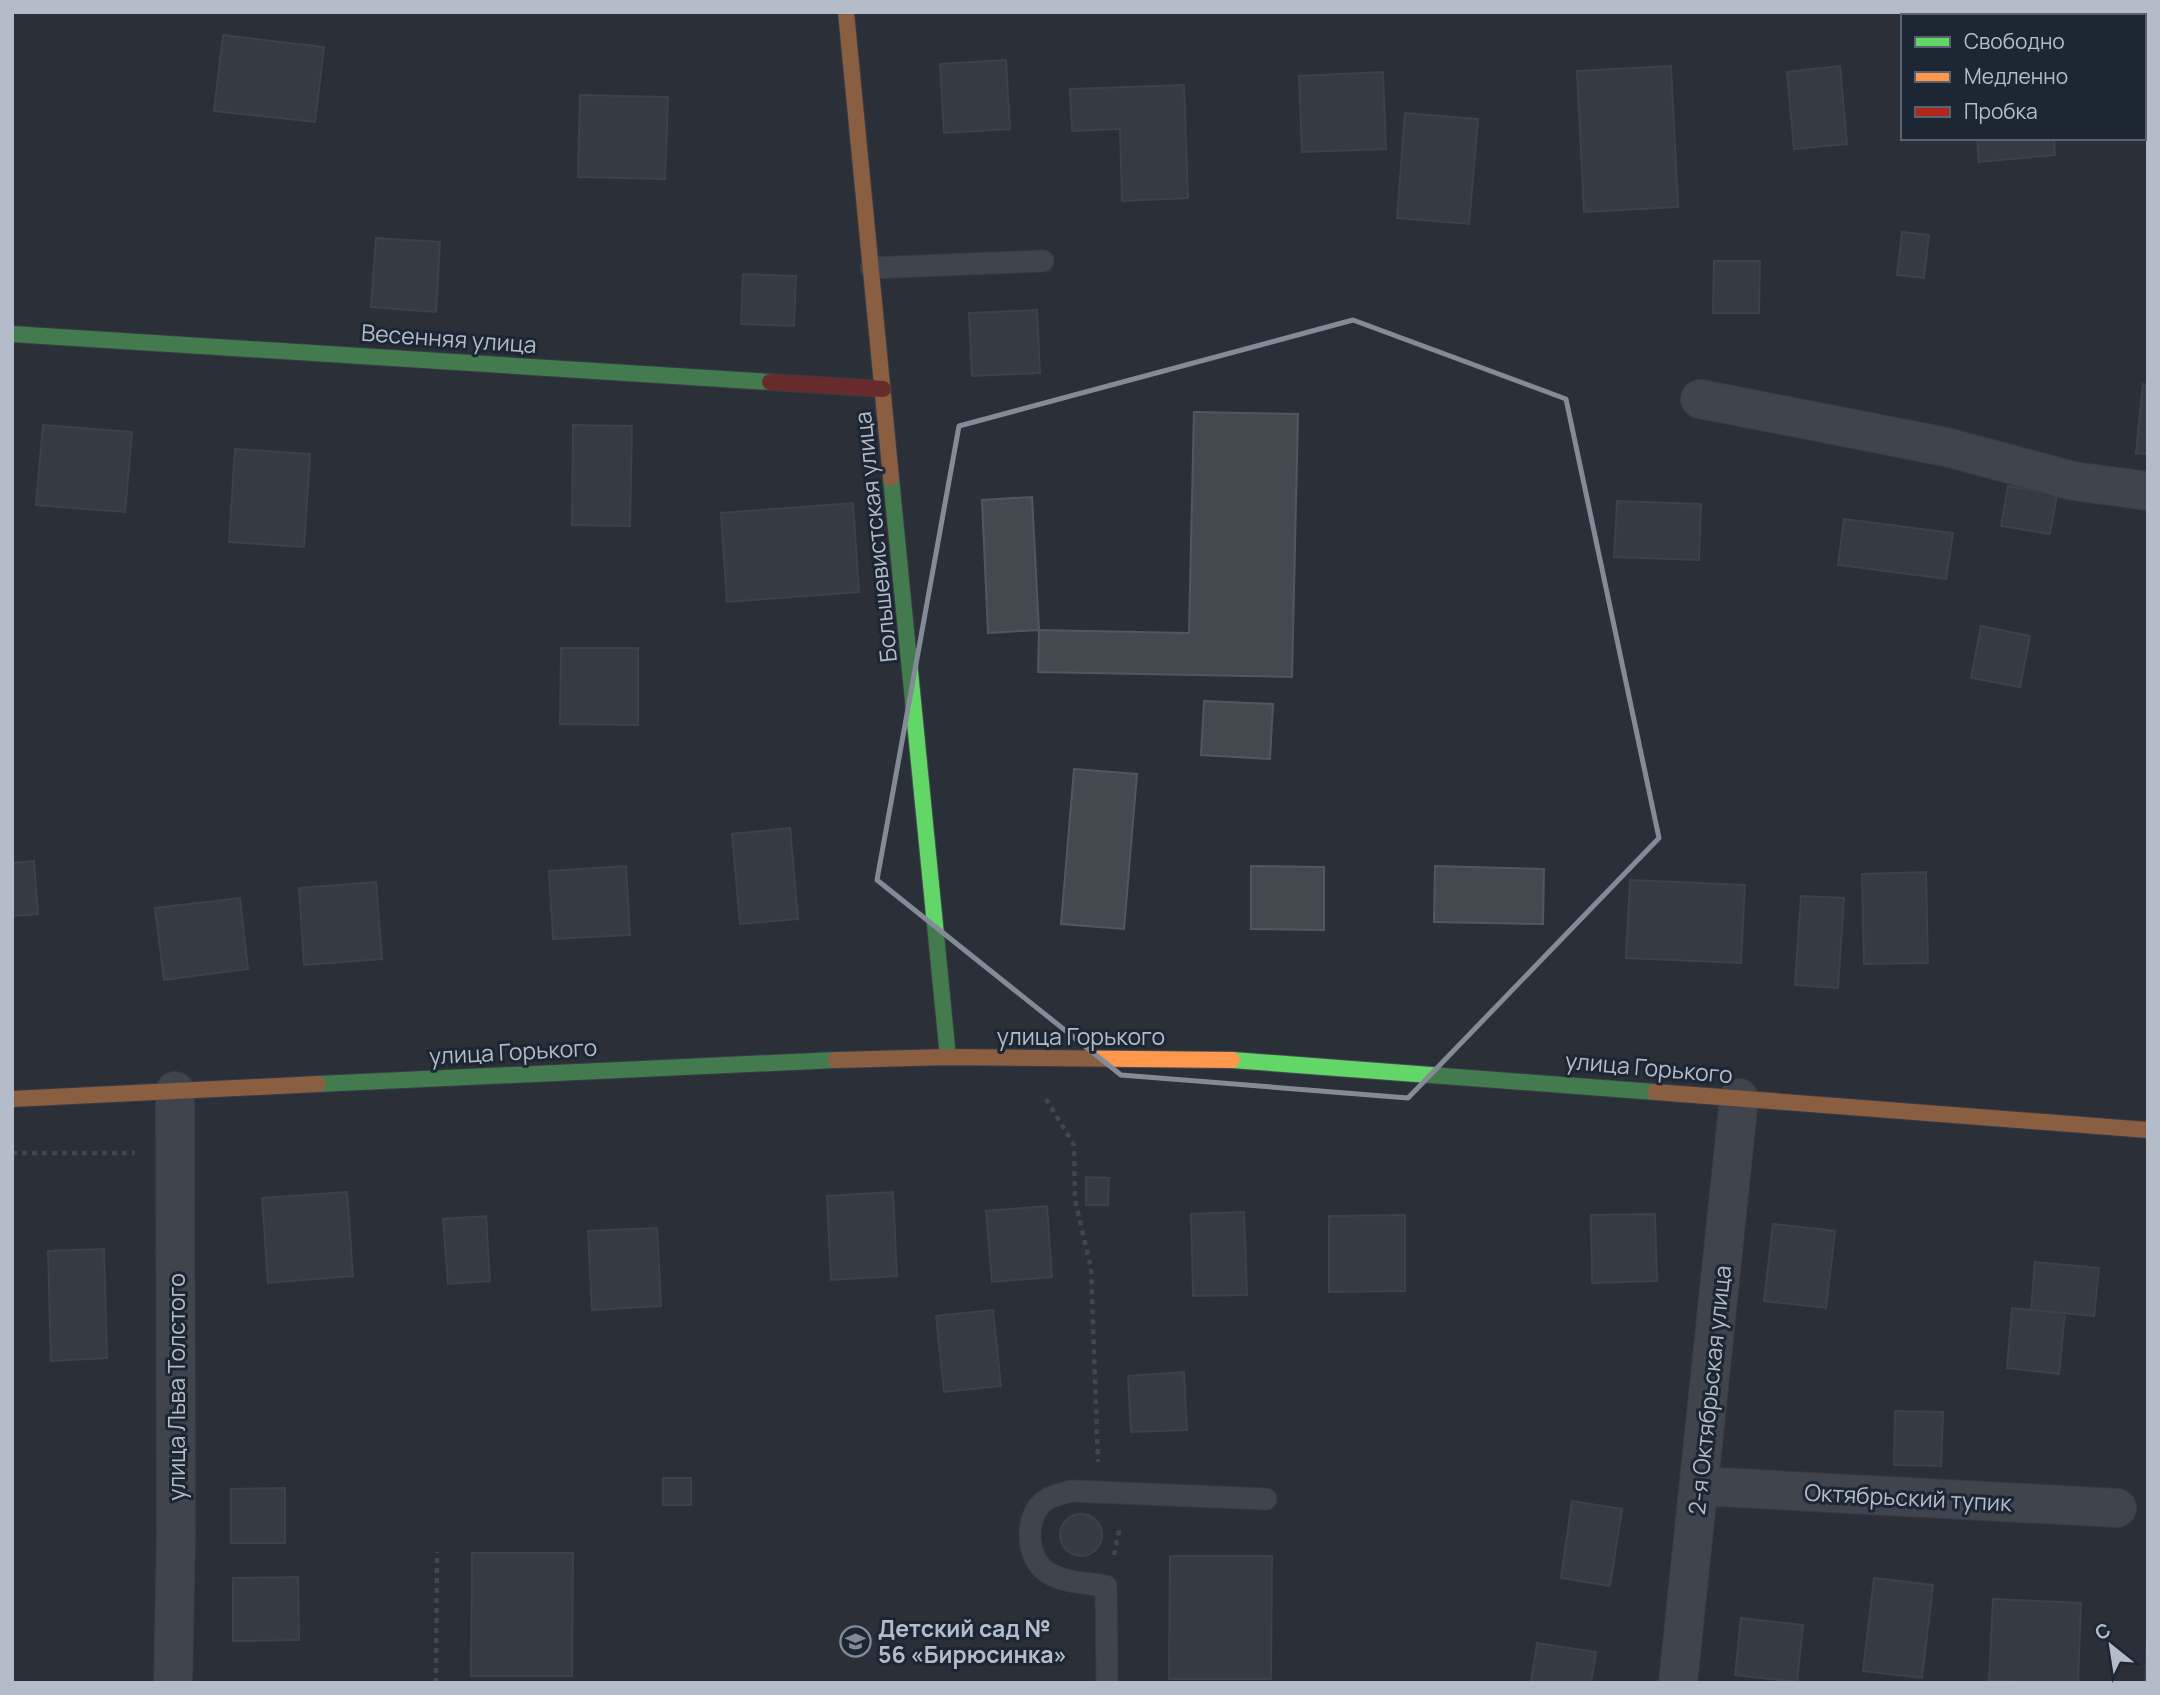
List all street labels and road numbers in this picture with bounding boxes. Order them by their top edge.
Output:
street label: Весенняя улица [360,316,538,360]
street label: Большевистская улица [846,410,904,664]
street label: улица Горького [997,1020,1165,1052]
street label: улица Горького [428,1031,598,1071]
street label: улица Горького [1564,1044,1734,1090]
street label: 2-я Октябрьская улица [1680,1264,1738,1516]
street label: улица Льва Толстого [160,1273,192,1501]
street label: Октябрьский тупик [1804,1476,2013,1518]

